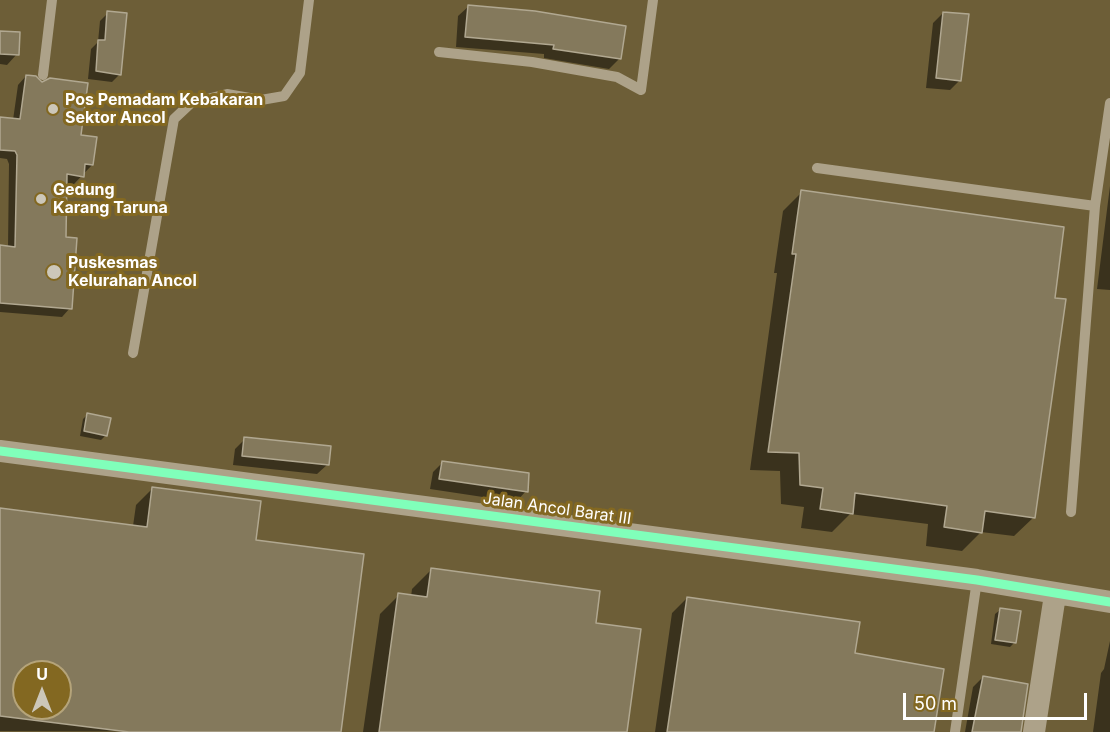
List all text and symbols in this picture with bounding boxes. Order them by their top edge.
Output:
place label: Pos Pemadam Kebakaran Sektor Ancol [65,90,263,128]
marker: Pos Pemadam Kebakaran Sektor Ancol [46,102,60,116]
place label: Gedung Karang Taruna [53,180,168,218]
marker: Gedung Karang Taruna [34,192,48,206]
place label: Puskesmas Kelurahan Ancol [68,253,197,291]
marker: Puskesmas Kelurahan Ancol [45,263,63,281]
street label: Jalan Ancol Barat III [482,489,632,529]
north arrow [12,660,72,720]
text: U [36,664,48,684]
scale bar [906,681,1090,719]
text: 50 m [914,693,957,714]

